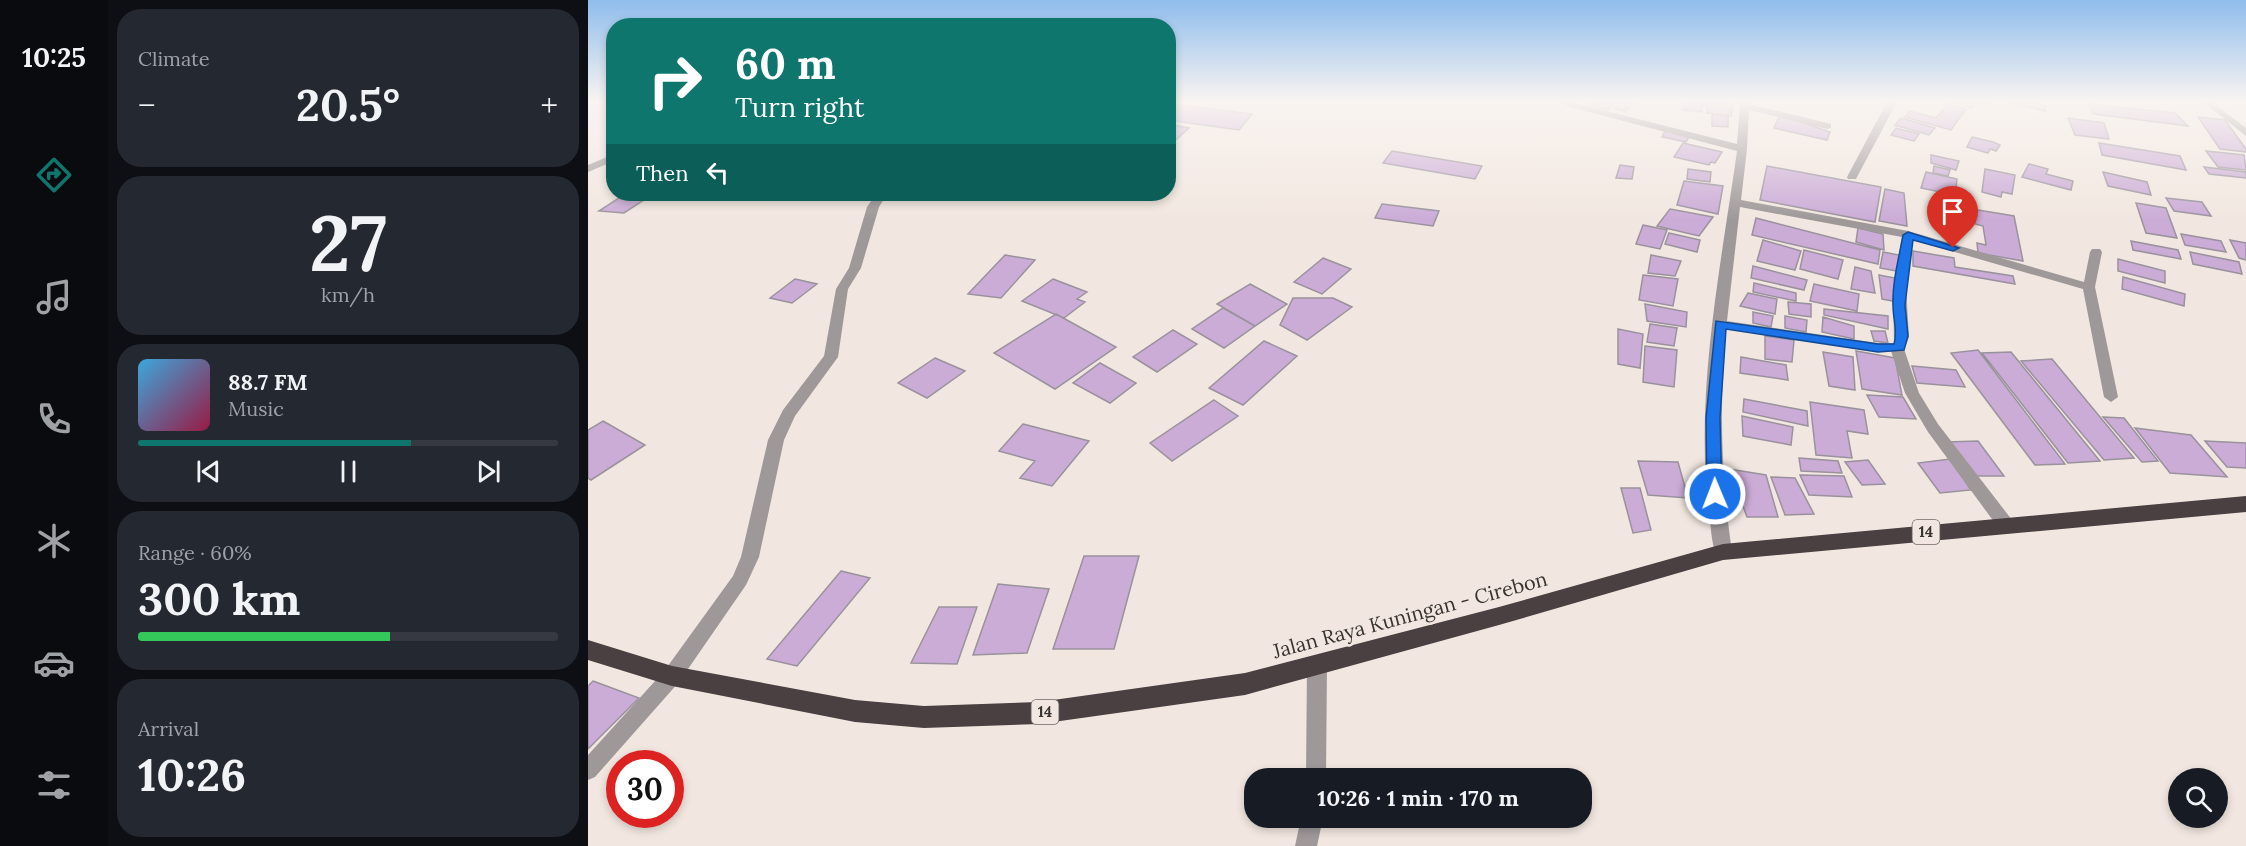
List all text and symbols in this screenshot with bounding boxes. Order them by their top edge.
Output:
text: 60 m [735,37,836,91]
text: 10:25 [22,40,86,74]
icon: right [636,42,714,120]
text: Climate [138,46,210,71]
text: 20.5° [296,76,400,133]
text: − [138,84,156,126]
text: + [540,84,558,126]
text: Turn right [735,90,864,124]
icon: directions [33,154,75,196]
icon: left [701,156,734,189]
text: Then [636,159,689,187]
pin [1927,186,1978,248]
text: 27 [309,193,387,292]
icon: arrive [1936,195,1969,228]
icon: music [33,276,75,318]
text: km/h [321,282,375,307]
text: 88.7 FM [228,368,308,396]
text: Music [228,396,284,421]
icon: phone [33,398,75,440]
icon: previous [192,455,225,488]
icon: pause [332,455,365,488]
icon: next [472,455,505,488]
position arrow [1683,462,1747,526]
icon: climate [33,520,75,562]
road number: 14 [1912,520,1940,544]
text: Range · 60% [138,540,252,565]
street label: Jalan Raya Kuningan - Cirebon [1269,566,1550,663]
text: 300 km [138,570,300,627]
icon: car [33,642,75,684]
road number: 14 [1032,700,1058,724]
text: Arrival [138,716,199,741]
text: 10:26 [138,746,246,803]
speed limit sign: 30 [606,750,684,828]
icon: filters [33,764,75,806]
map controls [2168,768,2228,828]
button: search [2168,768,2228,828]
text: 10:26 · 1 min · 170 m [1317,784,1519,812]

